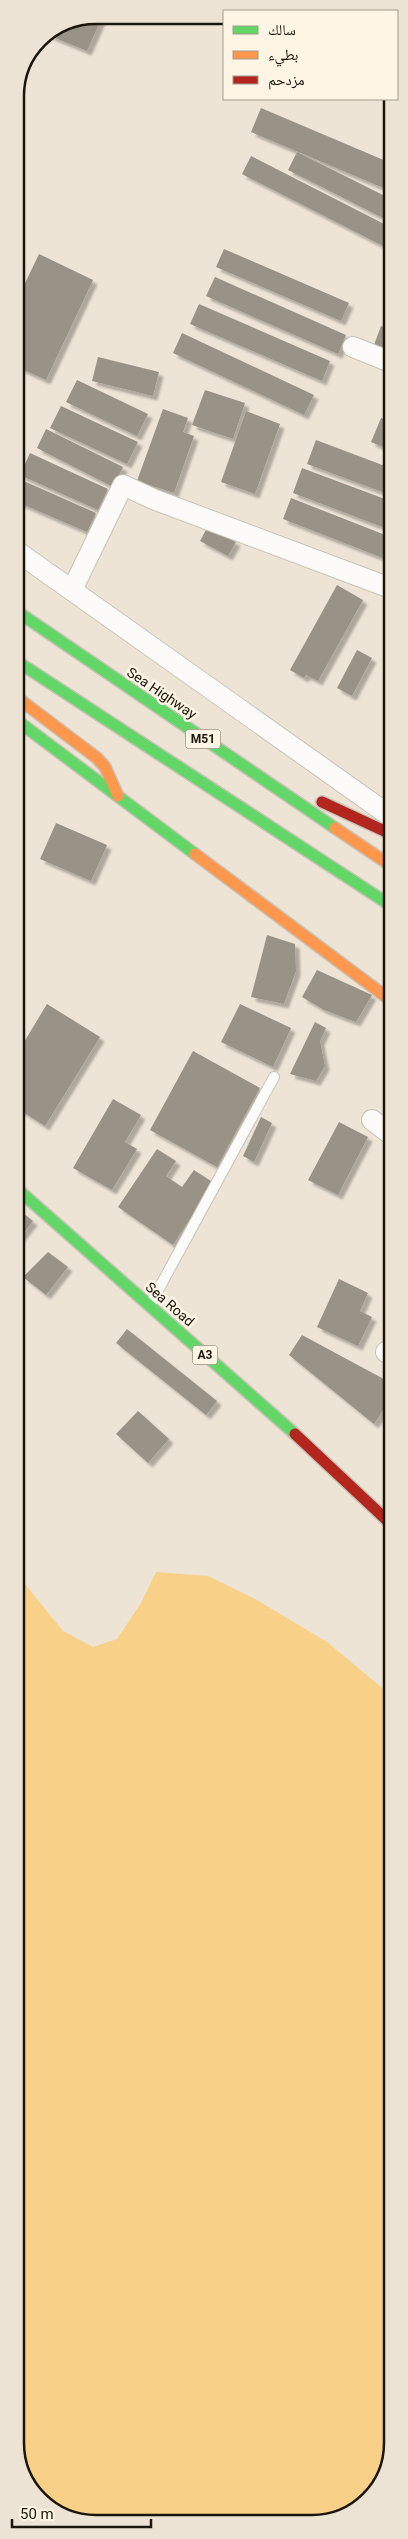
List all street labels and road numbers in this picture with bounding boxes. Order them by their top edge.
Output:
street label: Sea Highway [124,664,200,722]
road number: M51 [186,730,220,749]
street label: Sea Road [143,1279,197,1329]
road number: A3 [192,1346,218,1364]

